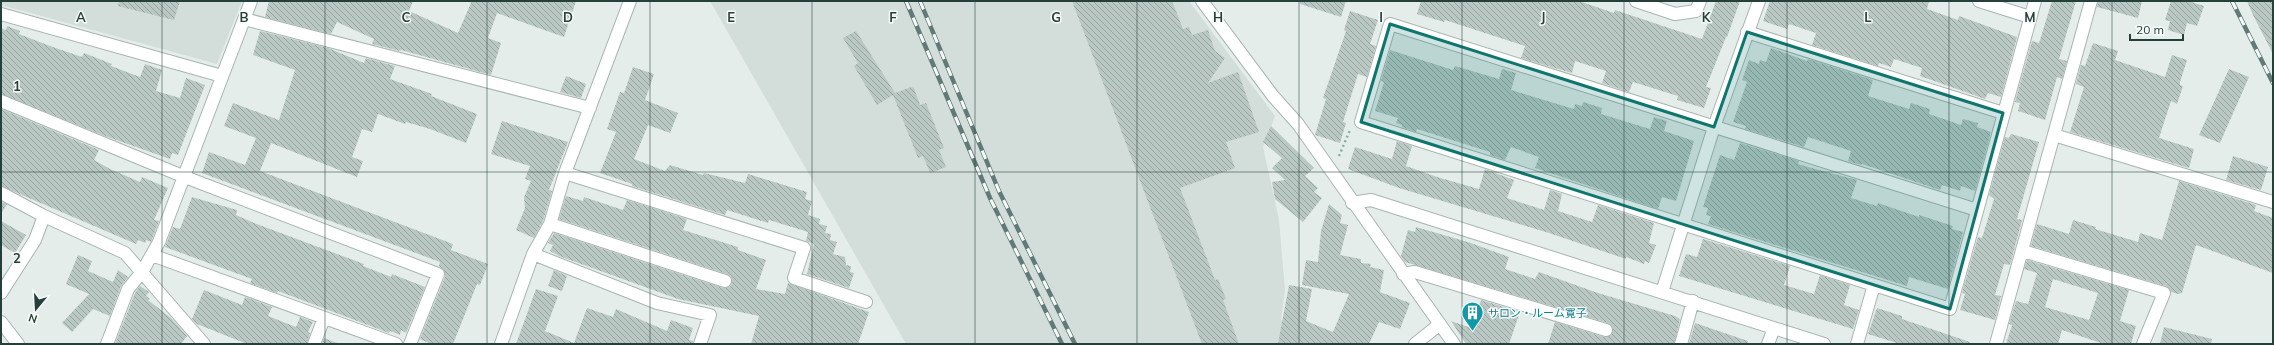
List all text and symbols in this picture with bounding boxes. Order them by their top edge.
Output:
text: A [76,9,86,25]
text: B [240,9,249,25]
text: C [402,9,411,25]
text: D [563,9,573,25]
text: E [727,9,735,25]
text: F [889,9,897,25]
text: G [1051,9,1061,25]
text: H [1213,9,1223,25]
text: I [1379,9,1383,25]
text: J [1541,9,1545,25]
text: K [1702,9,1712,25]
text: L [1864,9,1872,25]
text: M [2024,9,2036,25]
scale bar [2130,16,2183,42]
text: 20 m [2136,22,2164,37]
text: 1 [13,78,21,94]
text: 2 [13,250,21,266]
north arrow [16,289,56,329]
building icon: サロン・ルーム寛子 [1460,300,1486,333]
place label: サロン・ルーム寛子 [1488,306,1587,320]
text: N [27,311,39,326]

